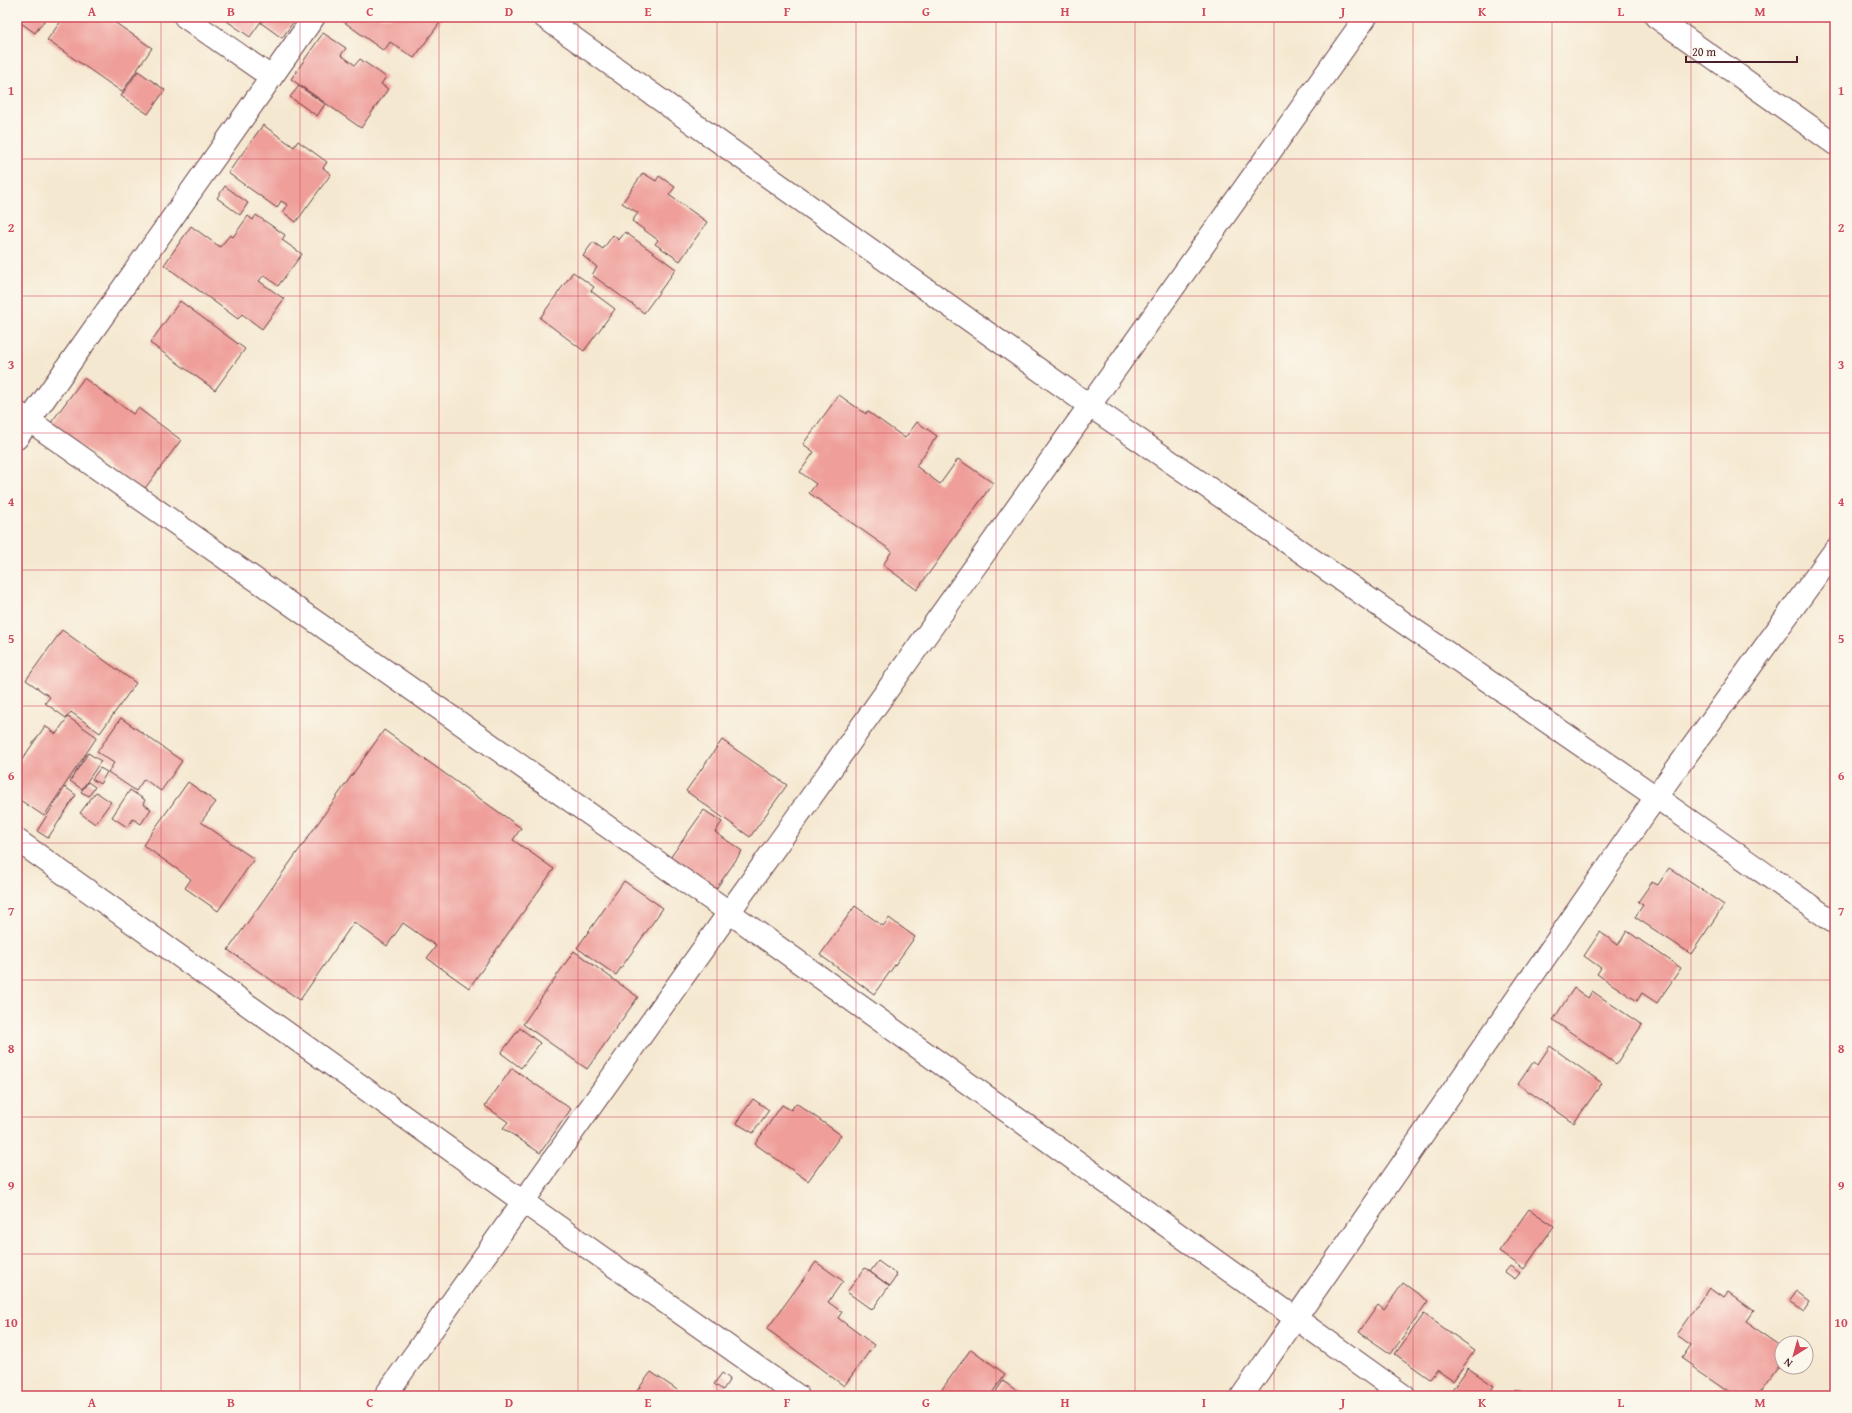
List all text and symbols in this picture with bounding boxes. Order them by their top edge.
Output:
text: A [88,2,97,21]
text: B [227,2,235,21]
text: C [366,2,374,21]
text: D [505,2,513,21]
text: E [645,2,652,21]
text: F [784,2,791,21]
text: G [922,2,930,21]
text: H [1060,2,1070,21]
text: I [1202,2,1206,21]
text: J [1339,2,1346,21]
text: K [1478,2,1487,21]
text: L [1618,2,1625,21]
text: M [1754,2,1766,21]
scale bar [1686,38,1797,64]
text: 20 m [1692,43,1716,60]
text: 1 [8,81,14,100]
text: 1 [1838,81,1844,100]
text: 2 [8,218,15,237]
text: 2 [1838,218,1845,237]
text: 3 [8,355,14,374]
text: 3 [1838,355,1844,374]
text: 4 [8,492,15,511]
text: 4 [1838,492,1845,511]
text: 5 [8,629,15,648]
text: 5 [1838,629,1845,648]
text: 6 [8,766,15,785]
text: 6 [1838,766,1845,785]
text: 7 [8,902,15,921]
text: 7 [1838,902,1845,921]
text: 8 [8,1039,15,1058]
text: 8 [1838,1039,1845,1058]
text: 9 [8,1176,15,1195]
text: 9 [1838,1176,1845,1195]
text: 10 [4,1313,18,1332]
text: 10 [1834,1313,1848,1332]
north arrow [1774,1335,1814,1375]
text: N [1780,1354,1796,1372]
text: A [88,1393,97,1412]
text: B [227,1393,235,1412]
text: C [366,1393,374,1412]
text: D [505,1393,513,1412]
text: E [645,1393,652,1412]
text: F [784,1393,791,1412]
text: G [922,1393,930,1412]
text: H [1060,1393,1070,1412]
text: I [1202,1393,1206,1412]
text: J [1339,1393,1346,1412]
text: K [1478,1393,1487,1412]
text: L [1618,1393,1625,1412]
text: M [1754,1393,1766,1412]

